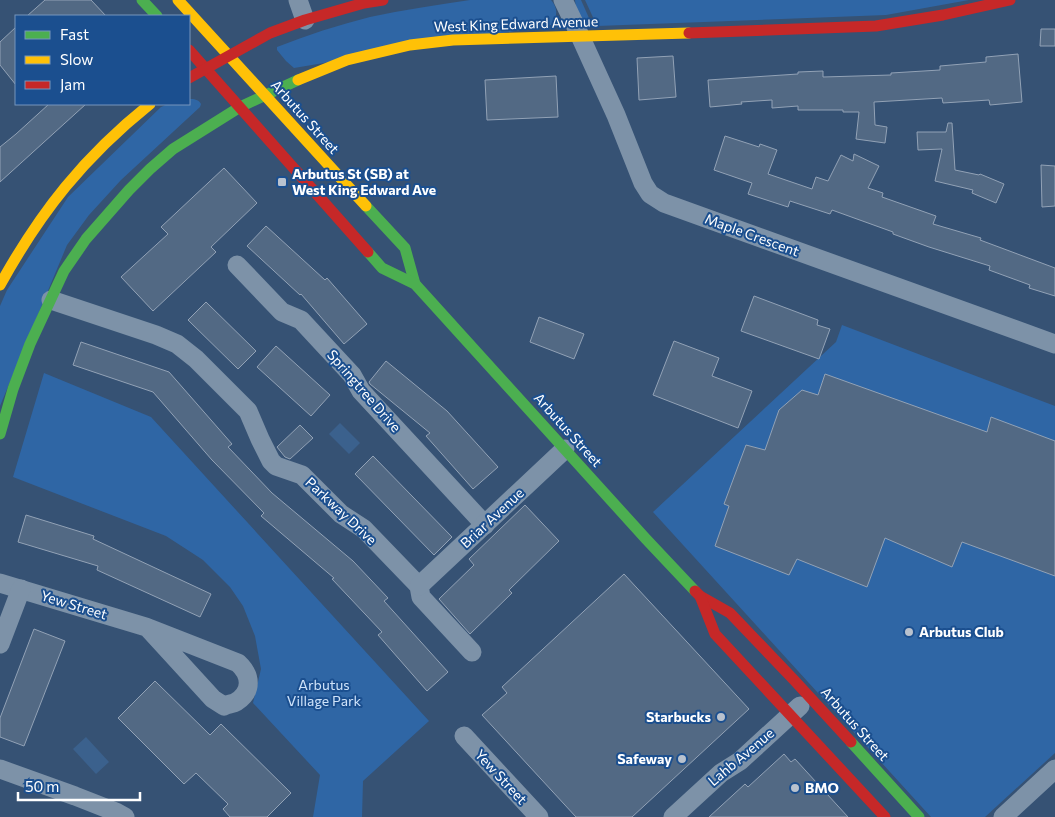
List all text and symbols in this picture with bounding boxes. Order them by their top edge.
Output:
street label: West King Edward Avenue [434,12,598,35]
legend [15,15,190,105]
text: Fast [60,25,89,43]
text: Slow [60,50,93,68]
text: Jam [60,75,85,93]
street label: Arbutus Street [268,76,343,157]
place label: Arbutus St (SB) at West King Edward Ave [292,165,436,198]
marker: Arbutus St (SB) at West King Edward Ave [276,176,288,188]
street label: Maple Crescent [703,210,802,260]
street label: Springtree Drive [324,346,405,435]
street label: Arbutus Street [531,389,606,470]
street label: Parkway Drive [302,473,381,548]
street label: Briar Avenue [456,484,527,551]
street label: Yew Street [39,586,110,623]
place label: Arbutus Club [919,623,1004,640]
marker: Arbutus Club [903,626,915,638]
park label: Arbutus Village Park [287,676,362,709]
street label: Arbutus Street [818,683,893,764]
place label: Starbucks [646,708,711,725]
marker: Starbucks [715,711,727,723]
street label: Lahb Avenue [704,724,777,789]
street label: Yew Street [472,746,531,808]
place label: Safeway [617,750,672,767]
marker: Safeway [676,753,688,765]
scale bar [18,770,140,802]
text: 50 m [25,777,59,795]
place label: BMO [805,779,839,796]
marker: BMO [789,782,801,794]

